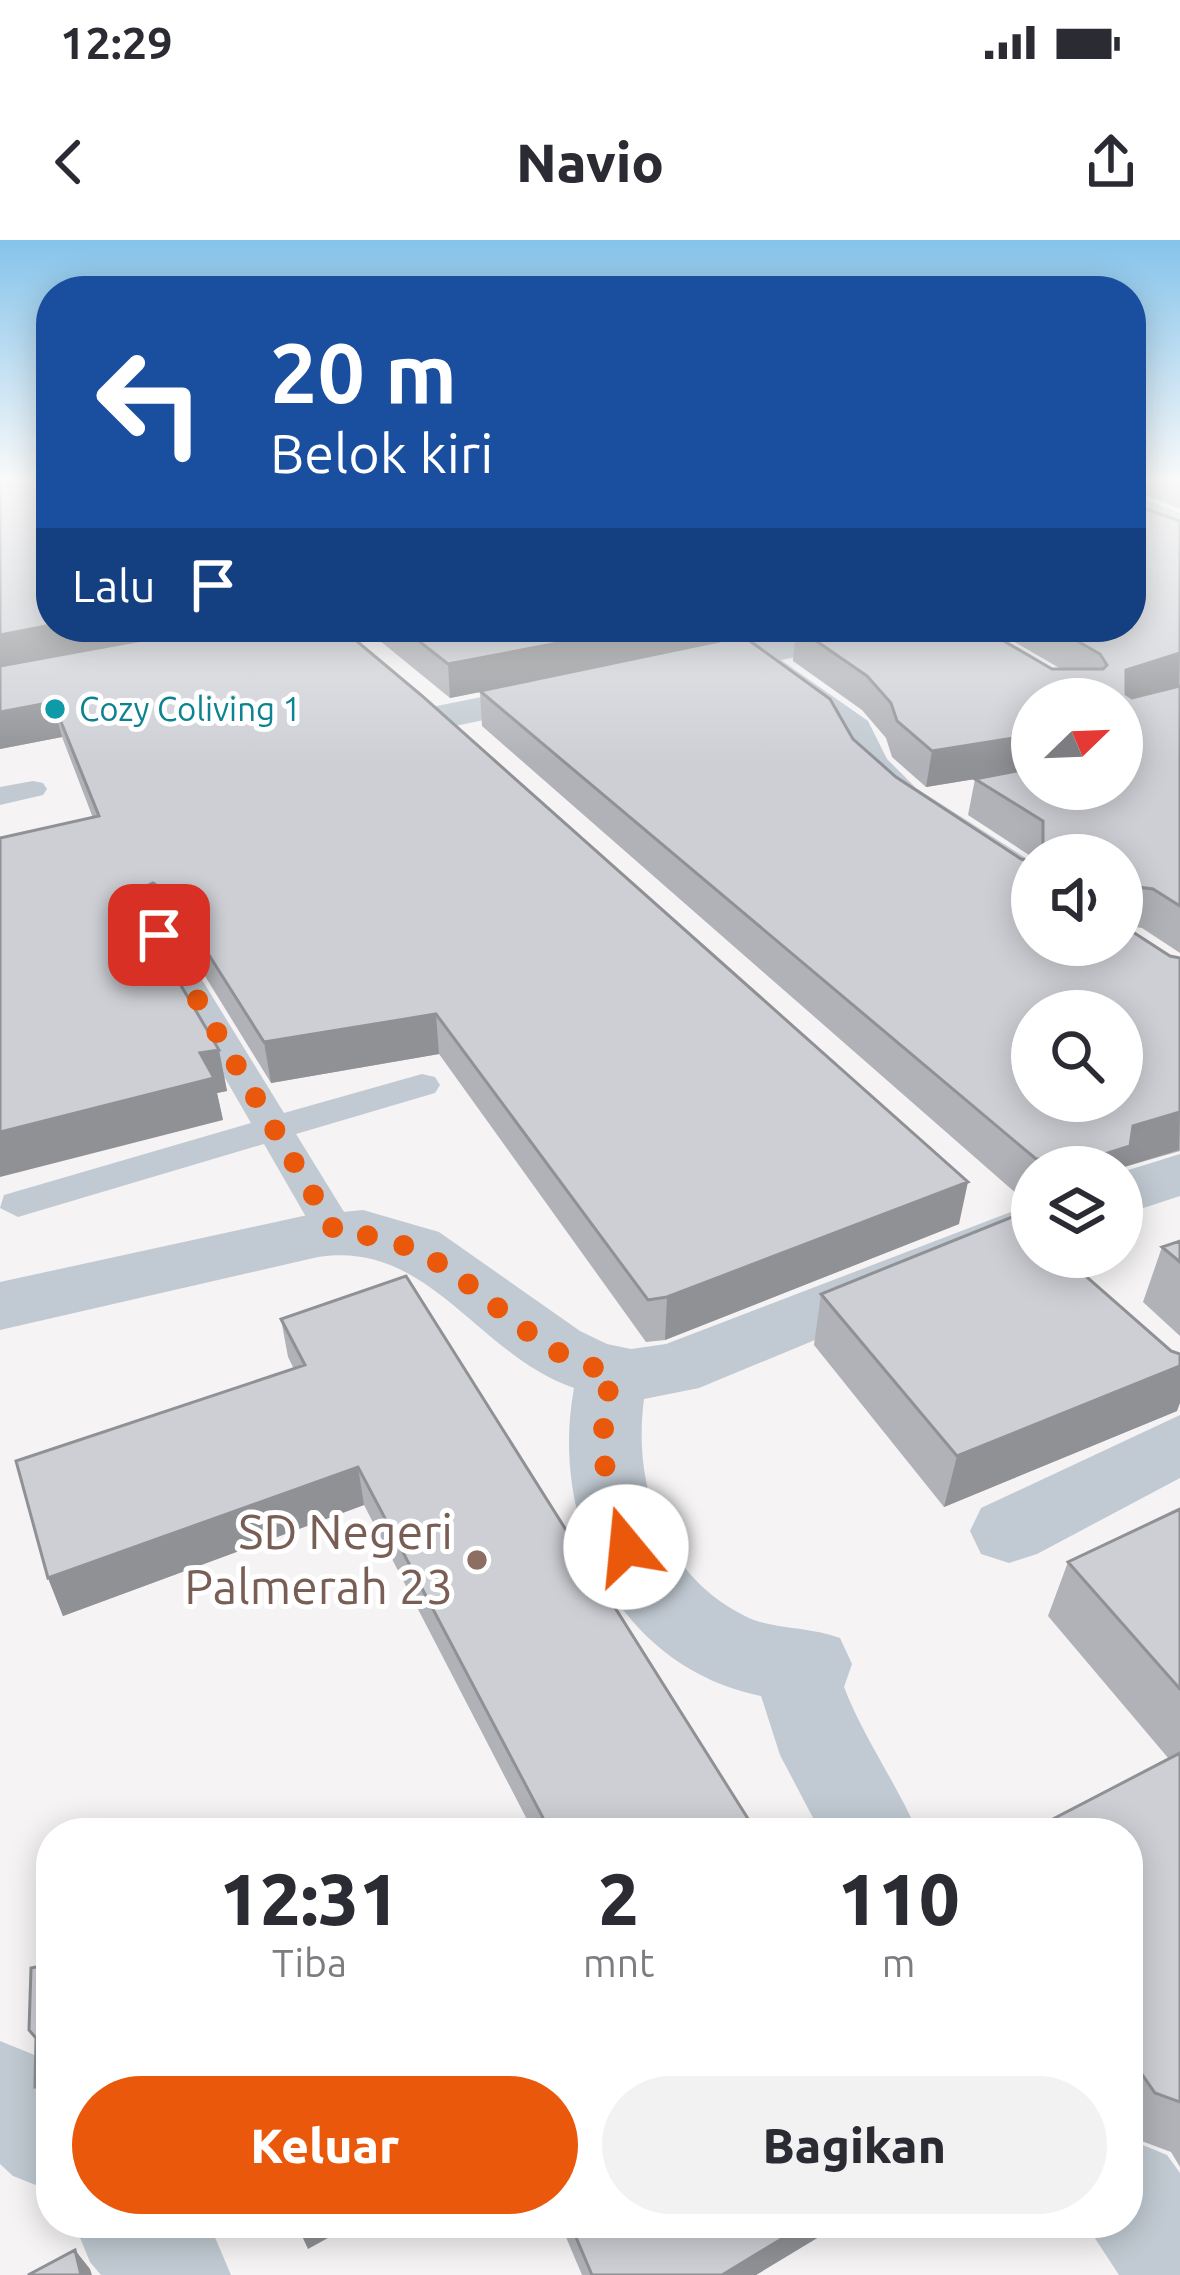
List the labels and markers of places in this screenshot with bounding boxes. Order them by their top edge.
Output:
place label: Cozy Coliving 1 [79,690,301,727]
marker: Cozy Coliving 1 [42,696,68,722]
pin [108,884,210,986]
place label: SD Negeri Palmerah 23 [184,1504,453,1613]
marker: SD Negeri Palmerah 23 [464,1547,490,1573]

